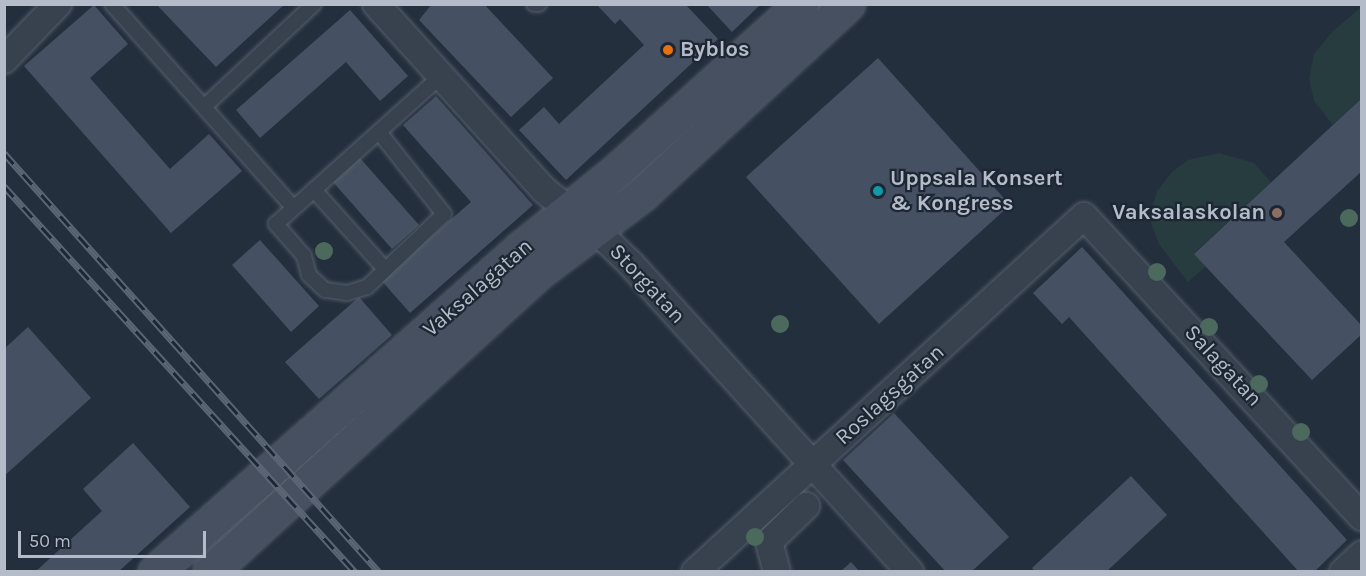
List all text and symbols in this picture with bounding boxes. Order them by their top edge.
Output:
place label: Byblos [680,37,750,63]
marker: Byblos [661,43,675,57]
place label: Uppsala Konsert & Kongress [890,165,1063,216]
marker: Uppsala Konsert & Kongress [871,184,885,198]
place label: Vaksalaskolan [1112,200,1265,226]
marker: Vaksalaskolan [1270,206,1284,220]
street label: Vaksalagatan [418,233,538,343]
street label: Storgatan [603,239,691,329]
street label: Salagatan [1179,320,1267,412]
street label: Roslagsgatan [830,339,950,451]
scale bar [21,519,208,557]
text: 50 m [29,530,71,552]

